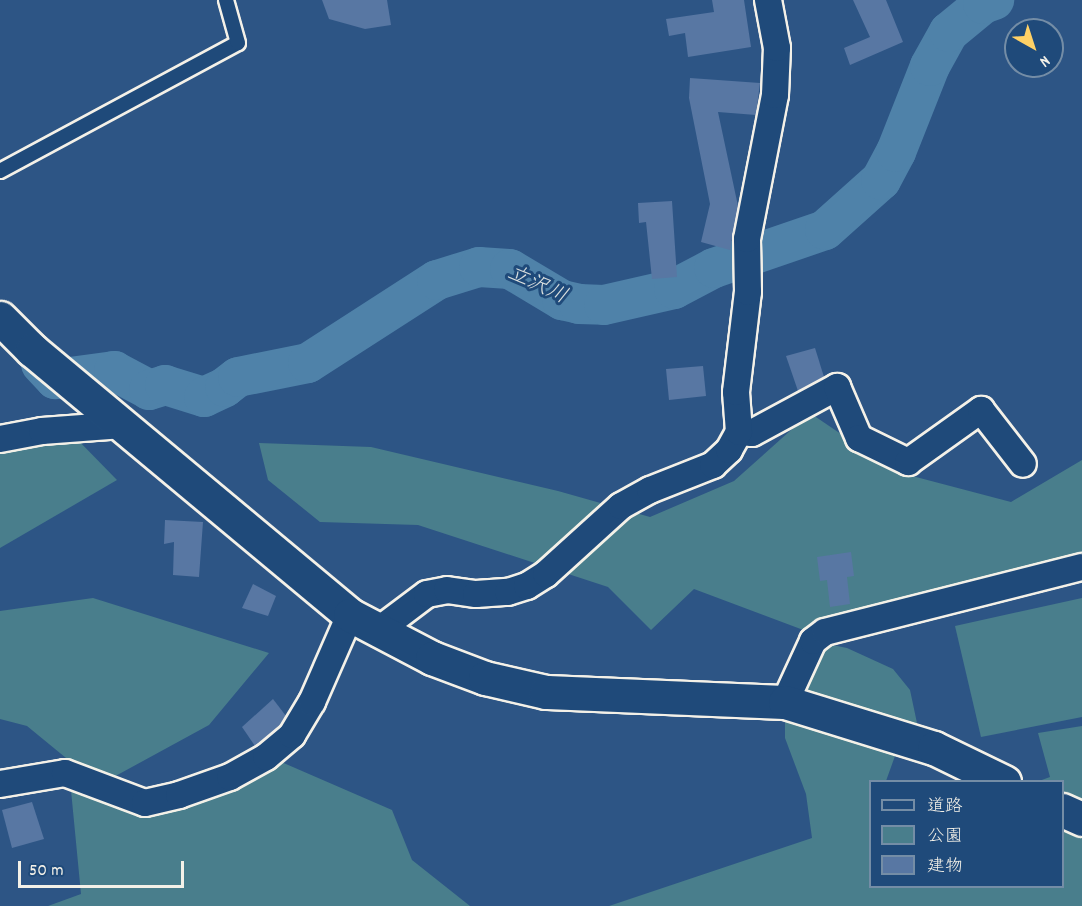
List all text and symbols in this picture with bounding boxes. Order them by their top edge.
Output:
north arrow [1004,18,1064,78]
text: N [1034,49,1055,72]
water label: 立沢川 [503,261,571,311]
legend [869,780,1064,888]
text: 道路 [927,795,963,820]
text: 公園 [927,825,963,850]
scale bar [21,849,188,887]
text: 建物 [927,855,963,880]
text: 50 m [29,859,64,884]

